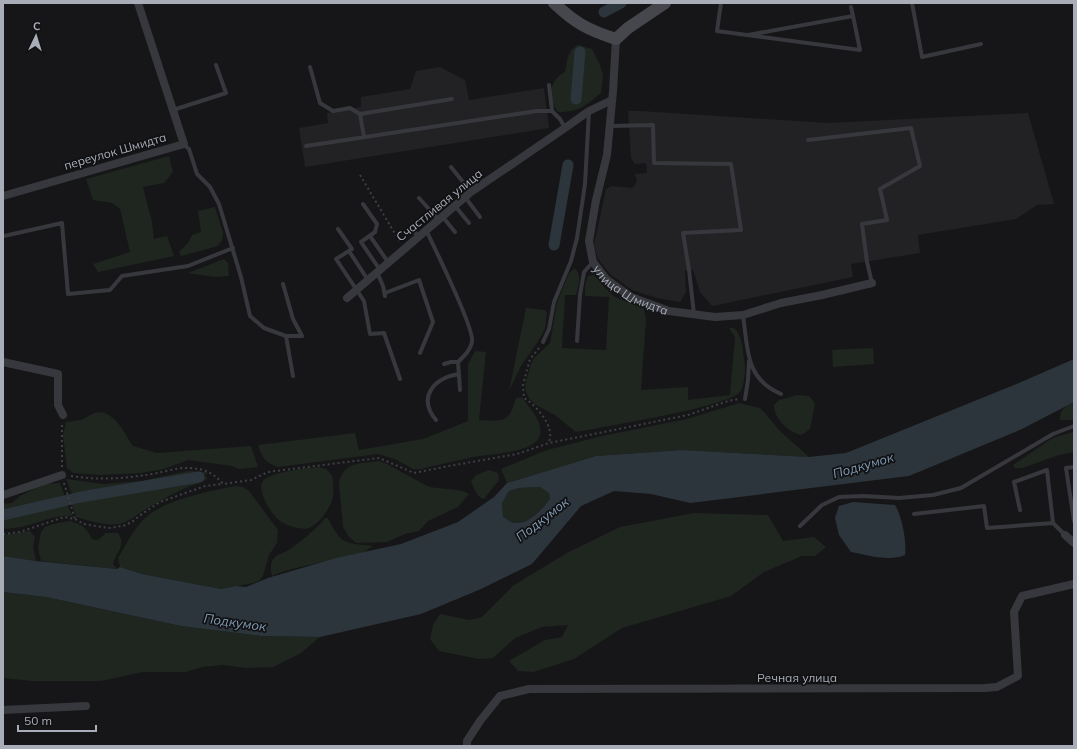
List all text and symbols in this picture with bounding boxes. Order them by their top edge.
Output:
north arrow [16,16,56,56]
text: С [32,19,41,33]
street label: переулок Шмидта [62,129,168,173]
street label: Счастливая улица [393,166,485,244]
street label: улица Шмидта [590,262,671,318]
water label: Подкумок [831,448,896,481]
water label: Подкумок [512,493,572,545]
water label: Подкумок [203,610,268,634]
street label: Речная улица [757,670,837,685]
scale bar [18,707,96,733]
text: 50 m [24,713,52,728]

